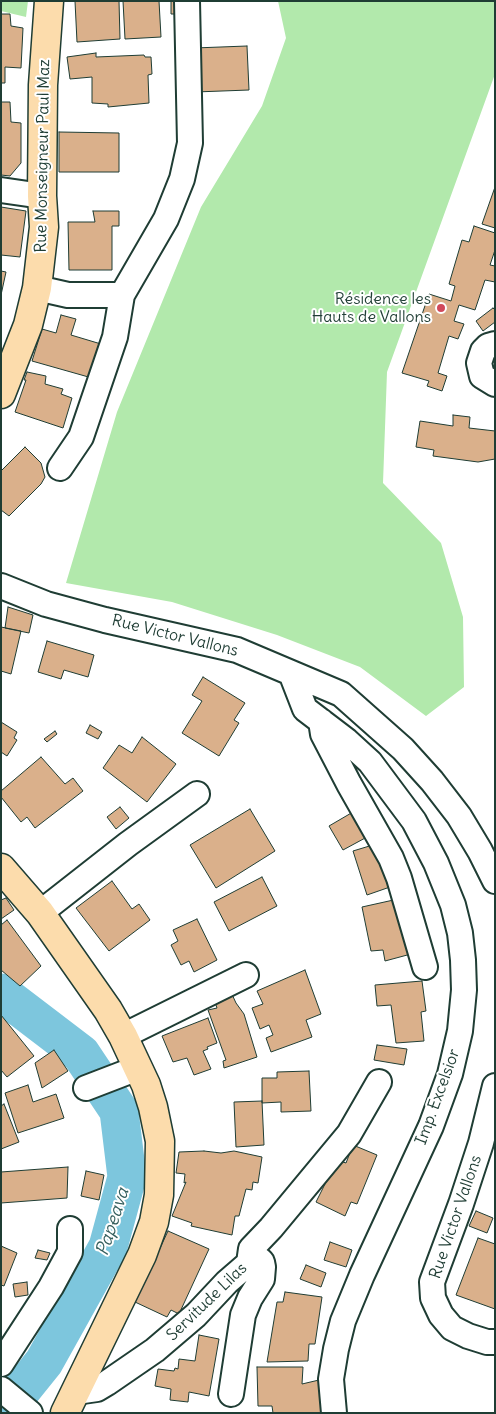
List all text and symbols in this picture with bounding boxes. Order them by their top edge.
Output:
street label: Rue Monseigneur Paul Maz [32,59,54,253]
place label: Résidence les Hauts de Vallons [312,289,431,327]
marker: Résidence les Hauts de Vallons [435,302,447,314]
street label: Rue Victor Vallons [110,611,240,661]
street label: Imp. Excelsior [412,1047,464,1147]
street label: Rue Victor Vallons [426,1153,486,1281]
water label: Papeava [92,1185,134,1259]
street label: Servitude Lilas [163,1259,251,1345]

